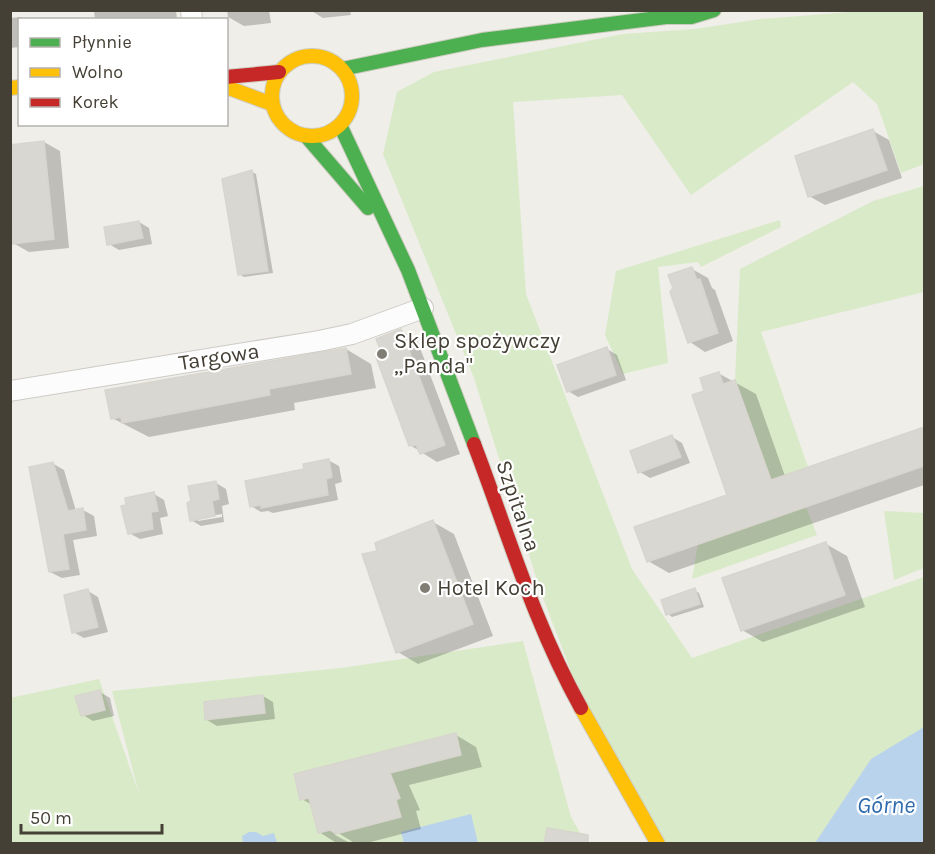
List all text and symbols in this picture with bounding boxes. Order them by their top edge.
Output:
legend [18,18,228,126]
text: Płynnie [72,31,132,53]
text: Wolno [72,61,123,83]
text: Korek [72,91,119,113]
place label: Sklep spożywczy ,,Panda" [394,328,560,379]
street label: Targowa [177,338,261,376]
marker: Sklep spożywczy ,,Panda" [375,347,389,361]
street label: Szpitalna [490,457,546,555]
place label: Hotel Koch [437,575,545,601]
marker: Hotel Koch [418,581,432,595]
water label: Górne [857,791,915,819]
scale bar [21,797,162,835]
text: 50 m [30,807,72,829]

